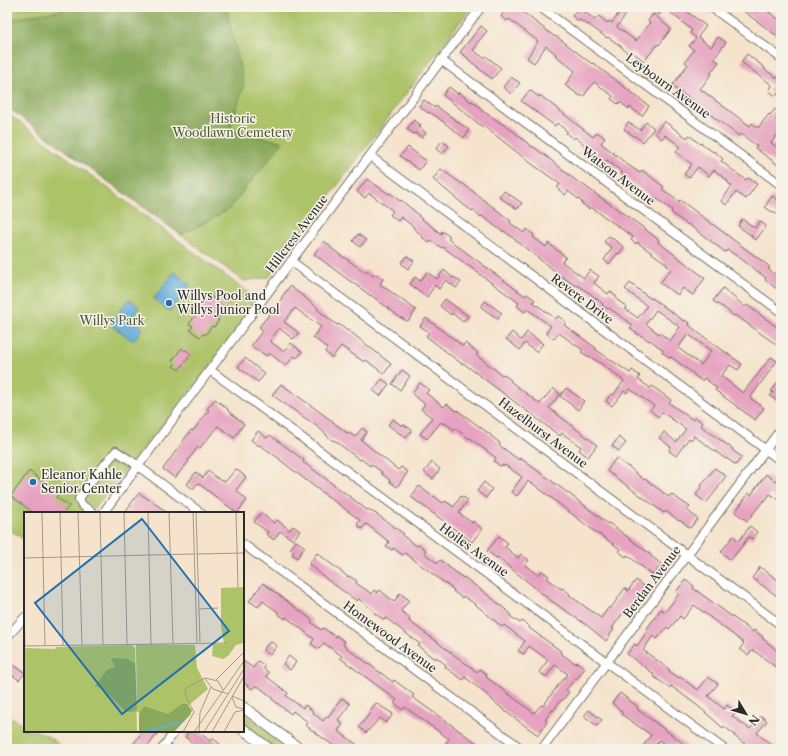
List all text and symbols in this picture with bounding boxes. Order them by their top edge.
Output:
street label: Leybourn Avenue [623,50,714,121]
park label: Historic Woodlawn Cemetery [172,111,294,140]
street label: Watson Avenue [578,142,658,208]
street label: Hillcrest Avenue [262,192,331,276]
street label: Revere Drive [548,270,617,327]
place label: Willys Pool and Willys Junior Pool [176,288,280,317]
marker: Willys Pool and Willys Junior Pool [164,298,174,308]
park label: Willys Park [79,313,145,328]
street label: Hazelhurst Avenue [496,394,591,471]
place label: Eleanor Kahle Senior Center [41,467,123,496]
marker: Eleanor Kahle Senior Center [28,477,38,487]
inset map [24,512,244,732]
street label: Hoiles Avenue [437,519,512,580]
street label: Berdan Avenue [620,542,684,621]
street label: Homewood Avenue [341,598,440,676]
north arrow [726,694,766,734]
text: N [745,712,762,729]

